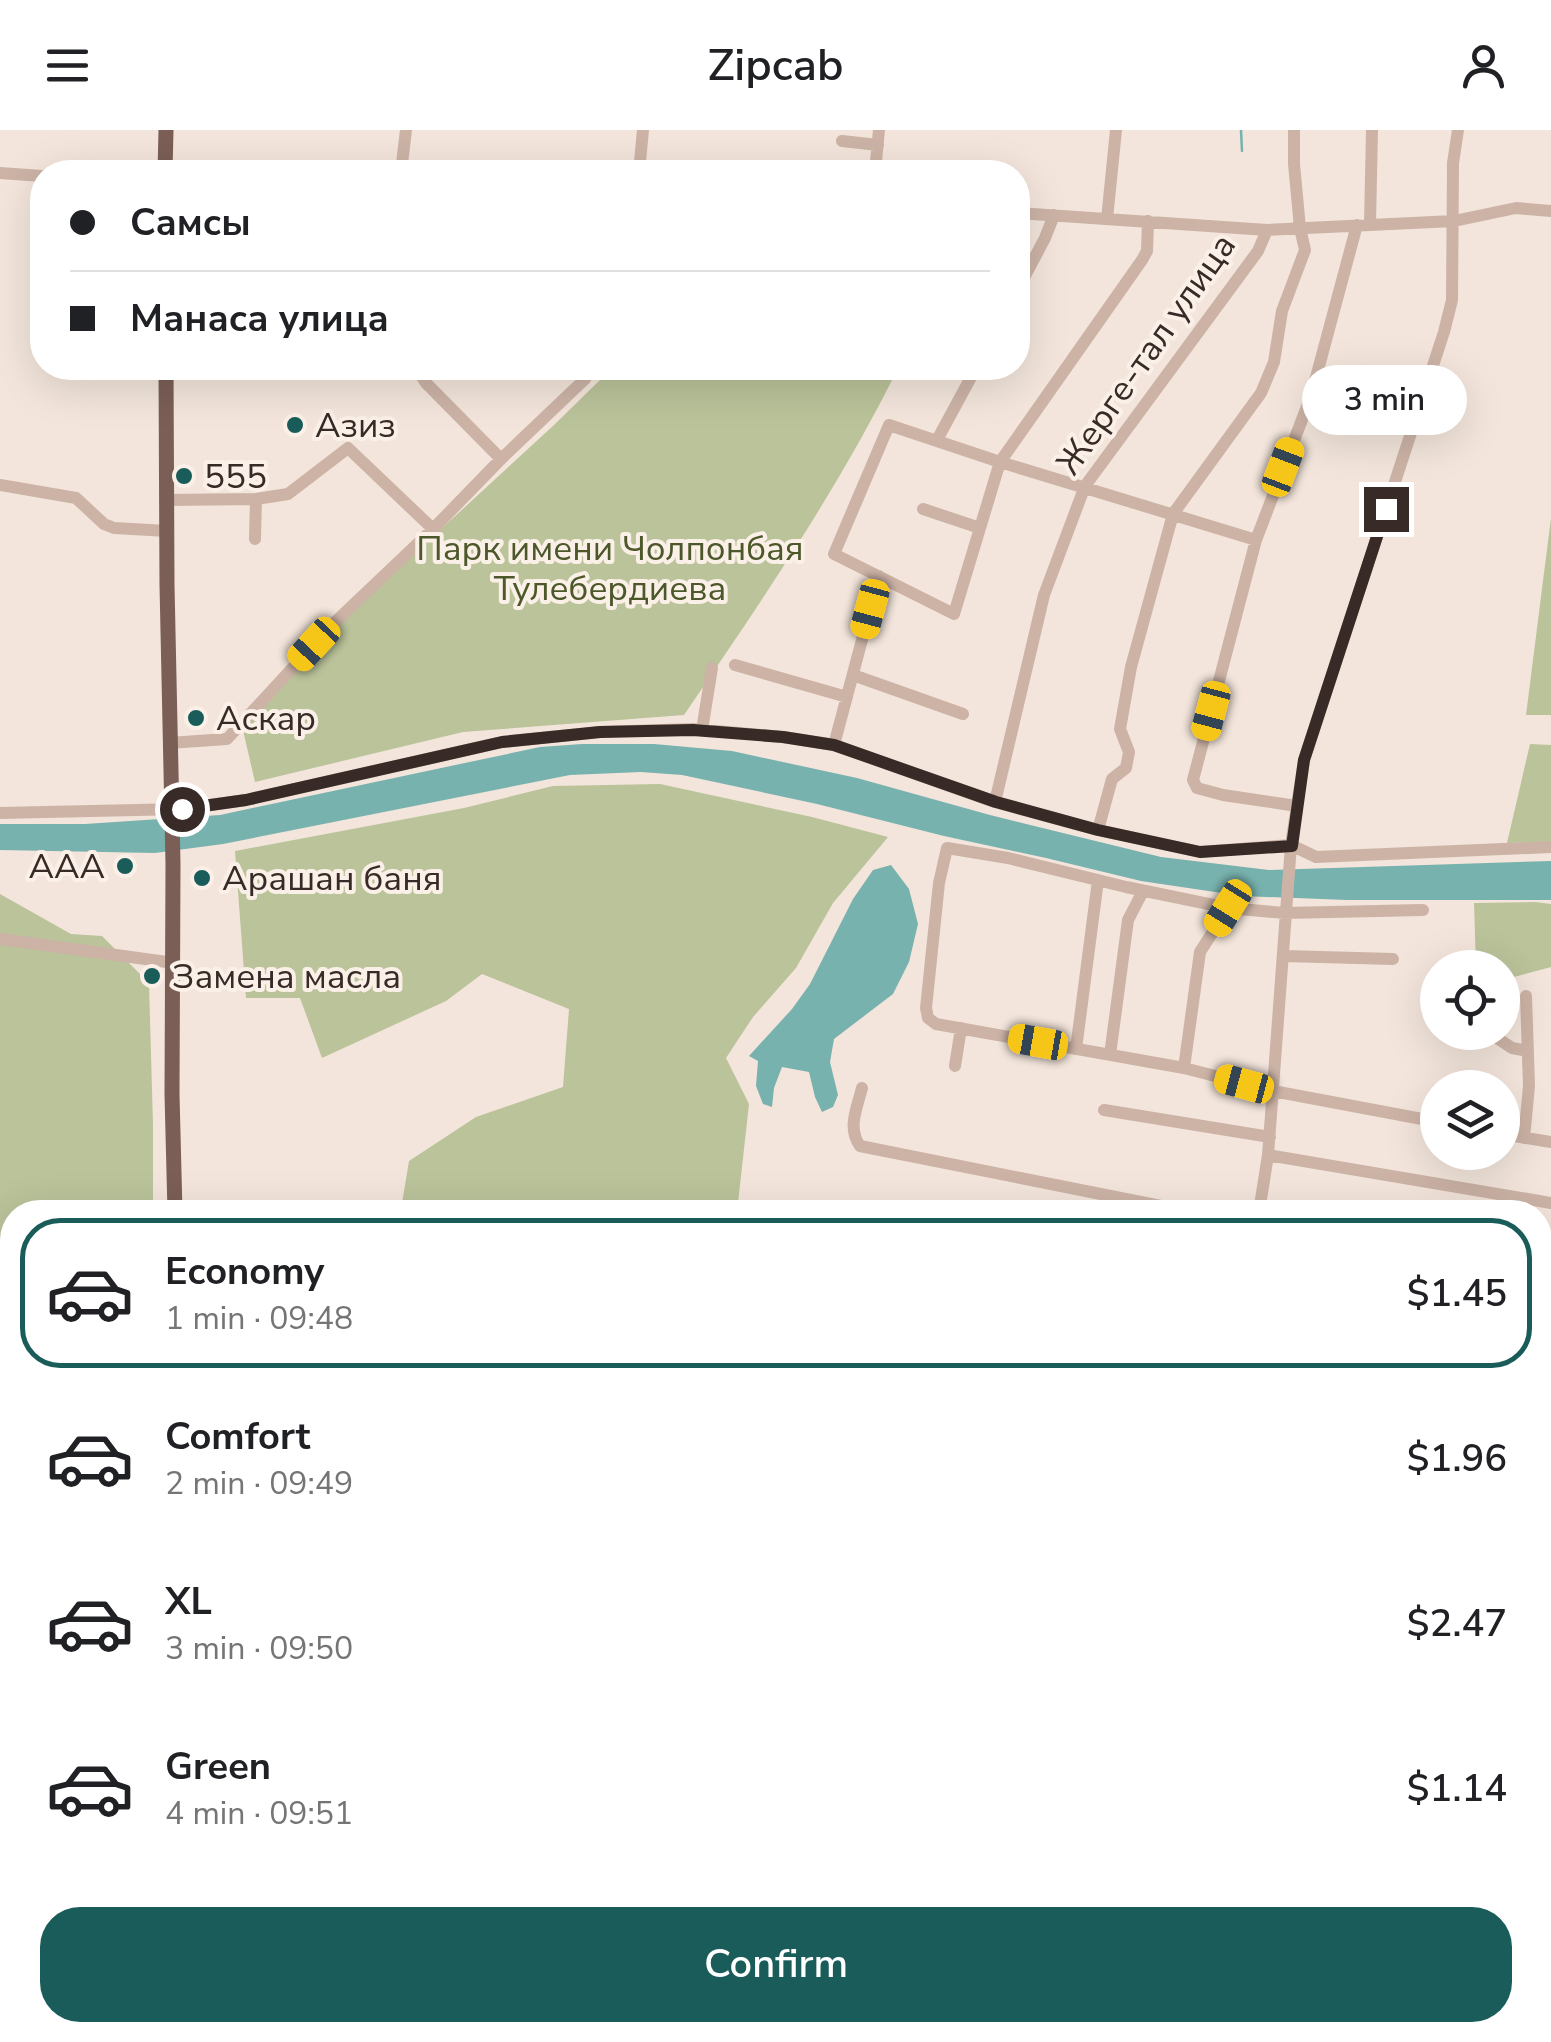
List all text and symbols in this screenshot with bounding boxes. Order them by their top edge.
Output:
text: Zipcab [708,35,843,96]
icon: menu [40,38,95,93]
icon: person [1456,38,1511,93]
text: Самсы [130,197,251,248]
street label: Жерге-тал улица [1045,224,1247,484]
text: Манаса улица [130,293,389,344]
callout: 3 min [1304,364,1468,434]
text: 3 min [1344,378,1425,421]
place label: Азиз [315,402,396,449]
marker: Азиз [284,414,306,436]
car [1258,434,1308,500]
place label: 555 [204,453,267,500]
marker: 555 [173,465,195,487]
route end [1364,487,1409,532]
park label: Парк имени Чолпонбая Тулебердиева [416,525,804,612]
car [848,576,892,642]
car [283,612,345,676]
car [1189,678,1233,744]
place label: Аскар [216,695,316,742]
marker: Аскар [185,707,207,729]
route start [160,787,205,832]
place label: ААА [28,843,105,890]
marker: ААА [114,855,136,877]
place label: Арашан баня [222,855,442,902]
marker: Арашан баня [191,867,213,889]
car [1199,875,1257,941]
map controls [1420,950,1520,1170]
button: locate [1420,950,1520,1050]
place label: Замена масла [172,953,401,1000]
marker: Замена масла [141,965,163,987]
car [1006,1022,1070,1062]
car [1211,1062,1277,1106]
button: layers [1420,1070,1520,1170]
text: Economy [165,1246,324,1297]
icon: car [45,1248,135,1338]
text: $1.45 [1407,1268,1507,1319]
text: 1 min · 09:48 [165,1297,353,1340]
text: Comfort [165,1411,310,1462]
icon: car [45,1413,135,1503]
text: $1.96 [1407,1433,1507,1484]
text: 2 min · 09:49 [165,1462,353,1505]
text: XL [165,1576,212,1627]
icon: car [45,1578,135,1668]
text: $2.47 [1407,1598,1507,1649]
text: 3 min · 09:50 [165,1627,353,1670]
text: Green [165,1741,271,1792]
icon: car [45,1743,135,1833]
text: $1.14 [1407,1763,1507,1814]
text: 4 min · 09:51 [165,1792,353,1835]
button: Confirm [40,1907,1512,2022]

